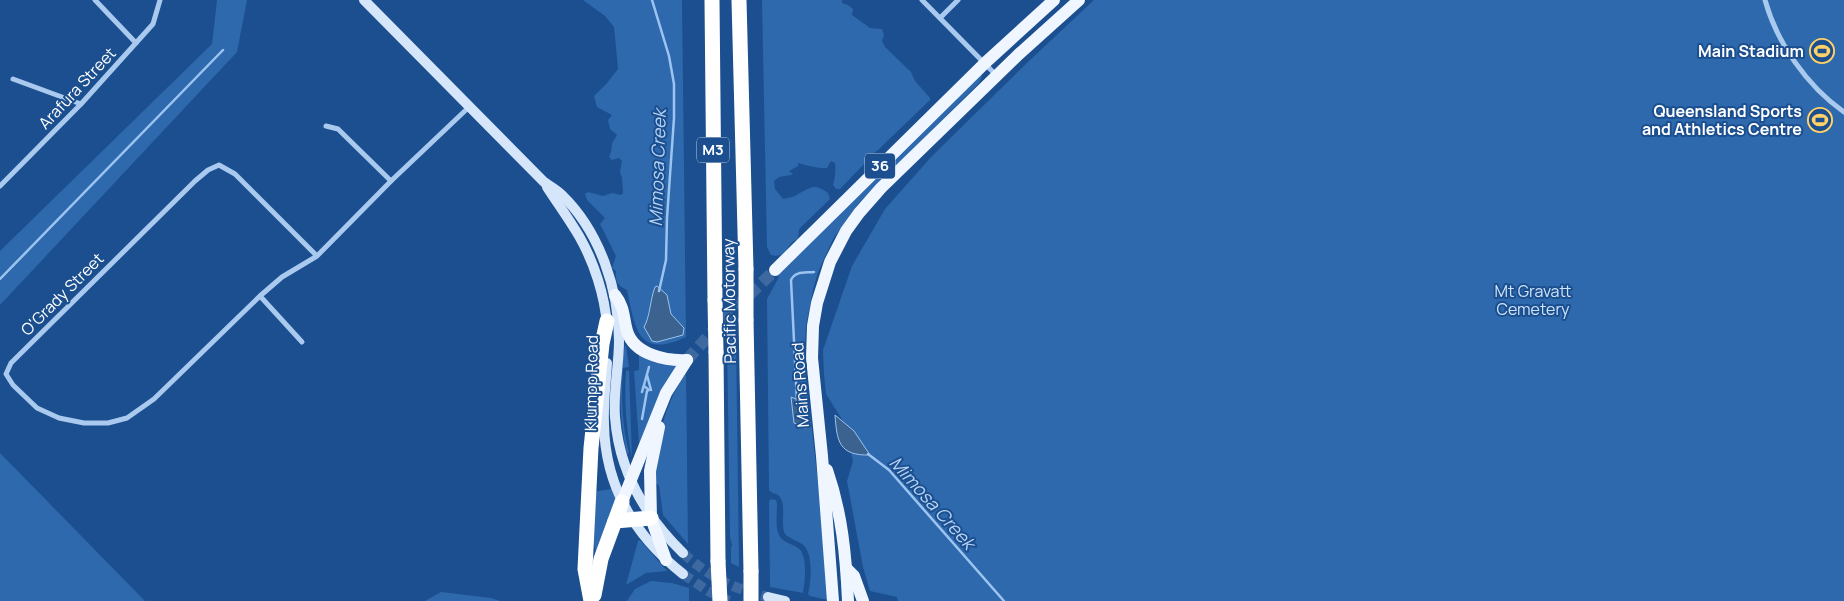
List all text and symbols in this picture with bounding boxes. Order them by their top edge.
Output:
sports icon: Main Stadium [1809,38,1835,64]
place label: Main Stadium [1698,40,1804,62]
street label: Arafura Street [33,42,121,134]
place label: Queensland Sports and Athletics Centre [1642,100,1802,140]
water label: Mimosa Creek [643,106,671,227]
sports icon: Queensland Sports and Athletics Centre [1807,107,1833,133]
road number: M3 [697,138,729,162]
road number: 36 [865,154,895,178]
street label: Pacific Motorway [717,238,741,364]
street label: O'Grady Street [16,248,108,340]
park label: Mt Gravatt Cemetery [1495,280,1572,320]
street label: Klumpp Road [579,335,603,431]
street label: Mains Road [786,342,814,428]
water label: Mimosa Creek [885,451,983,556]

